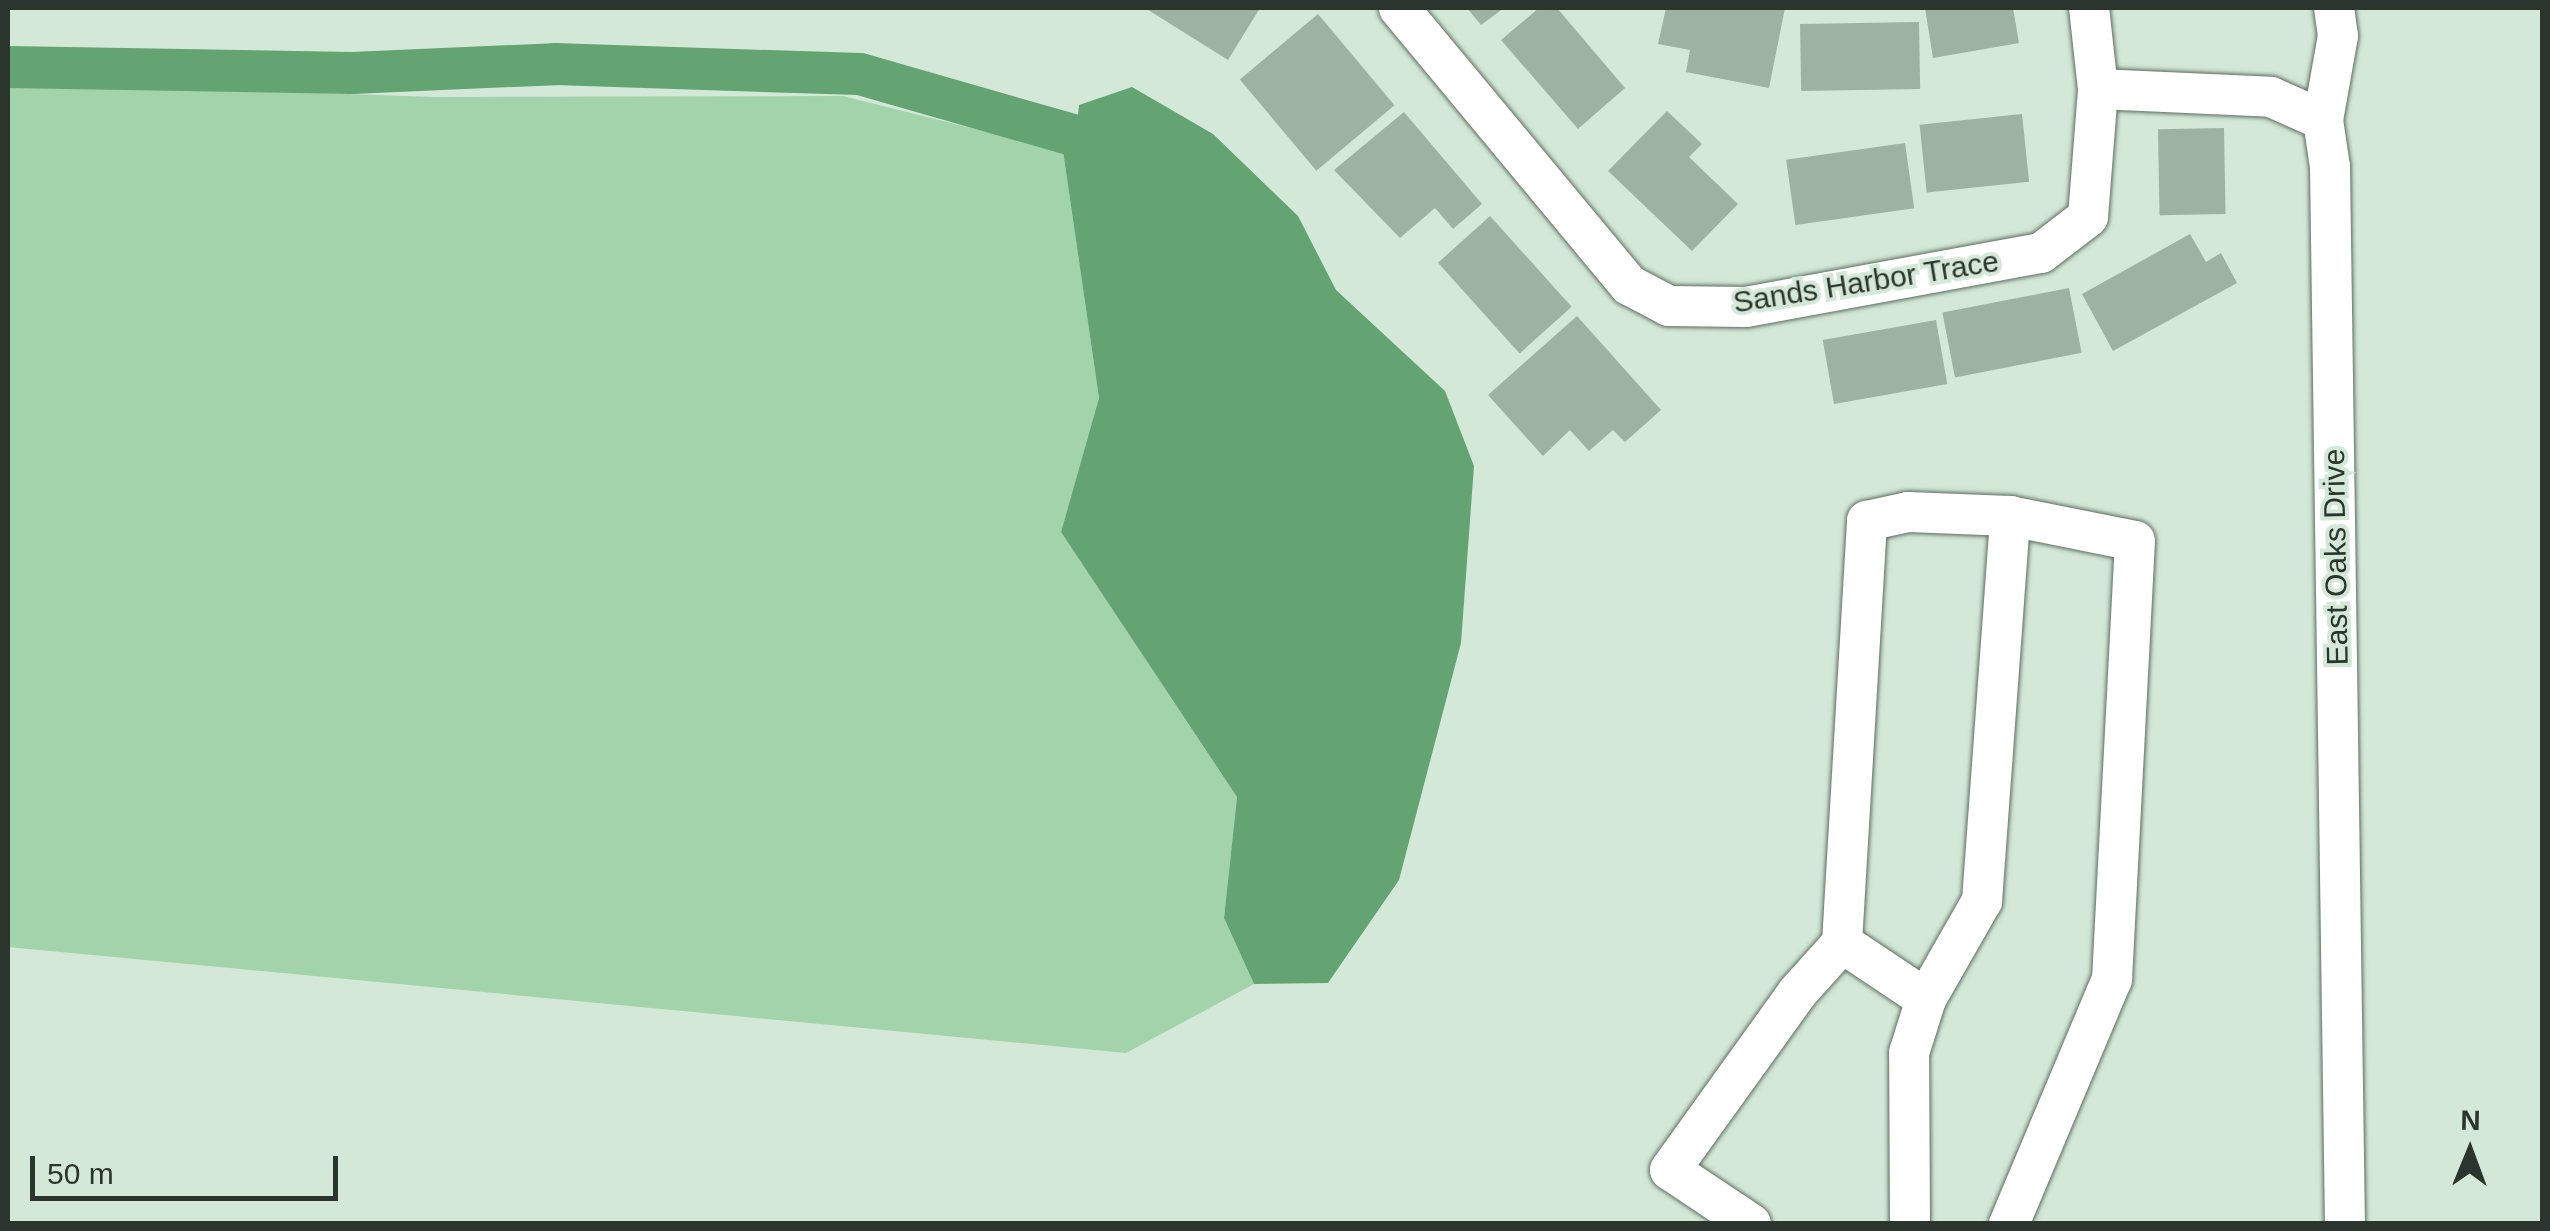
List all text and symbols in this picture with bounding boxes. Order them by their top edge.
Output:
street label: Sands Harbor Trace [1730,243,2002,321]
street label: East Oaks Drive [2316,448,2356,666]
north arrow [2420,1101,2520,1201]
text: N [2460,1105,2481,1136]
scale bar [35,1136,342,1198]
text: 50 m [47,1157,114,1190]

